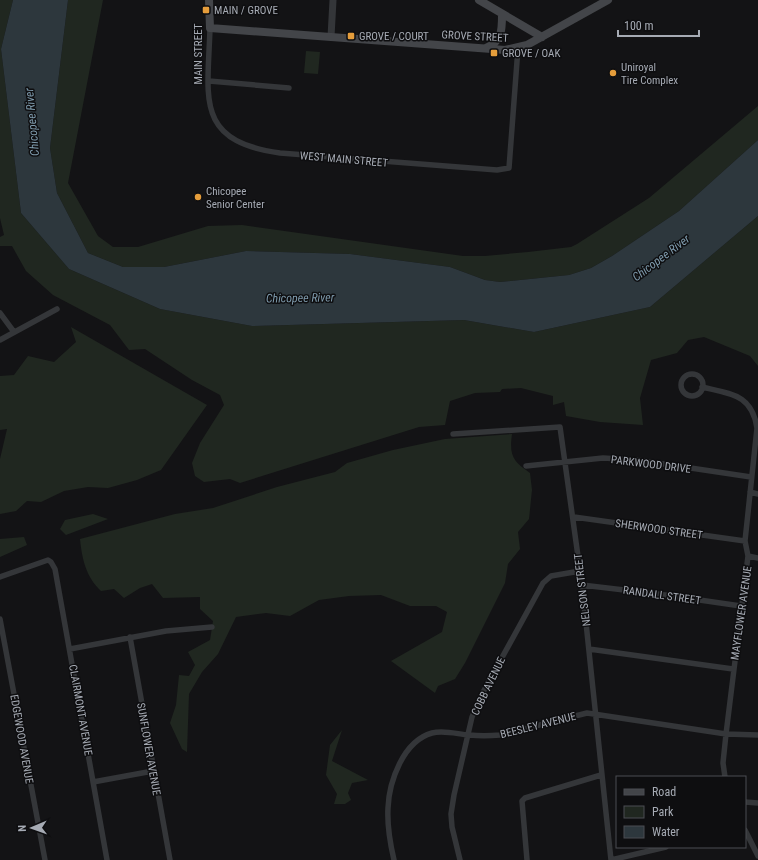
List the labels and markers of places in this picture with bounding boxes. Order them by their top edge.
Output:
place label: MAIN / GROVE [214,4,278,17]
marker: MAIN / GROVE [201,5,211,15]
place label: GROVE / COURT [359,30,429,43]
marker: GROVE / COURT [346,31,356,41]
place label: GROVE / OAK [502,47,560,60]
marker: GROVE / OAK [489,48,499,58]
place label: Uniroyal Tire Complex [621,61,678,87]
marker: Uniroyal Tire Complex [608,68,618,78]
place label: Chicopee Senior Center [206,185,265,211]
marker: Chicopee Senior Center [193,192,203,202]

